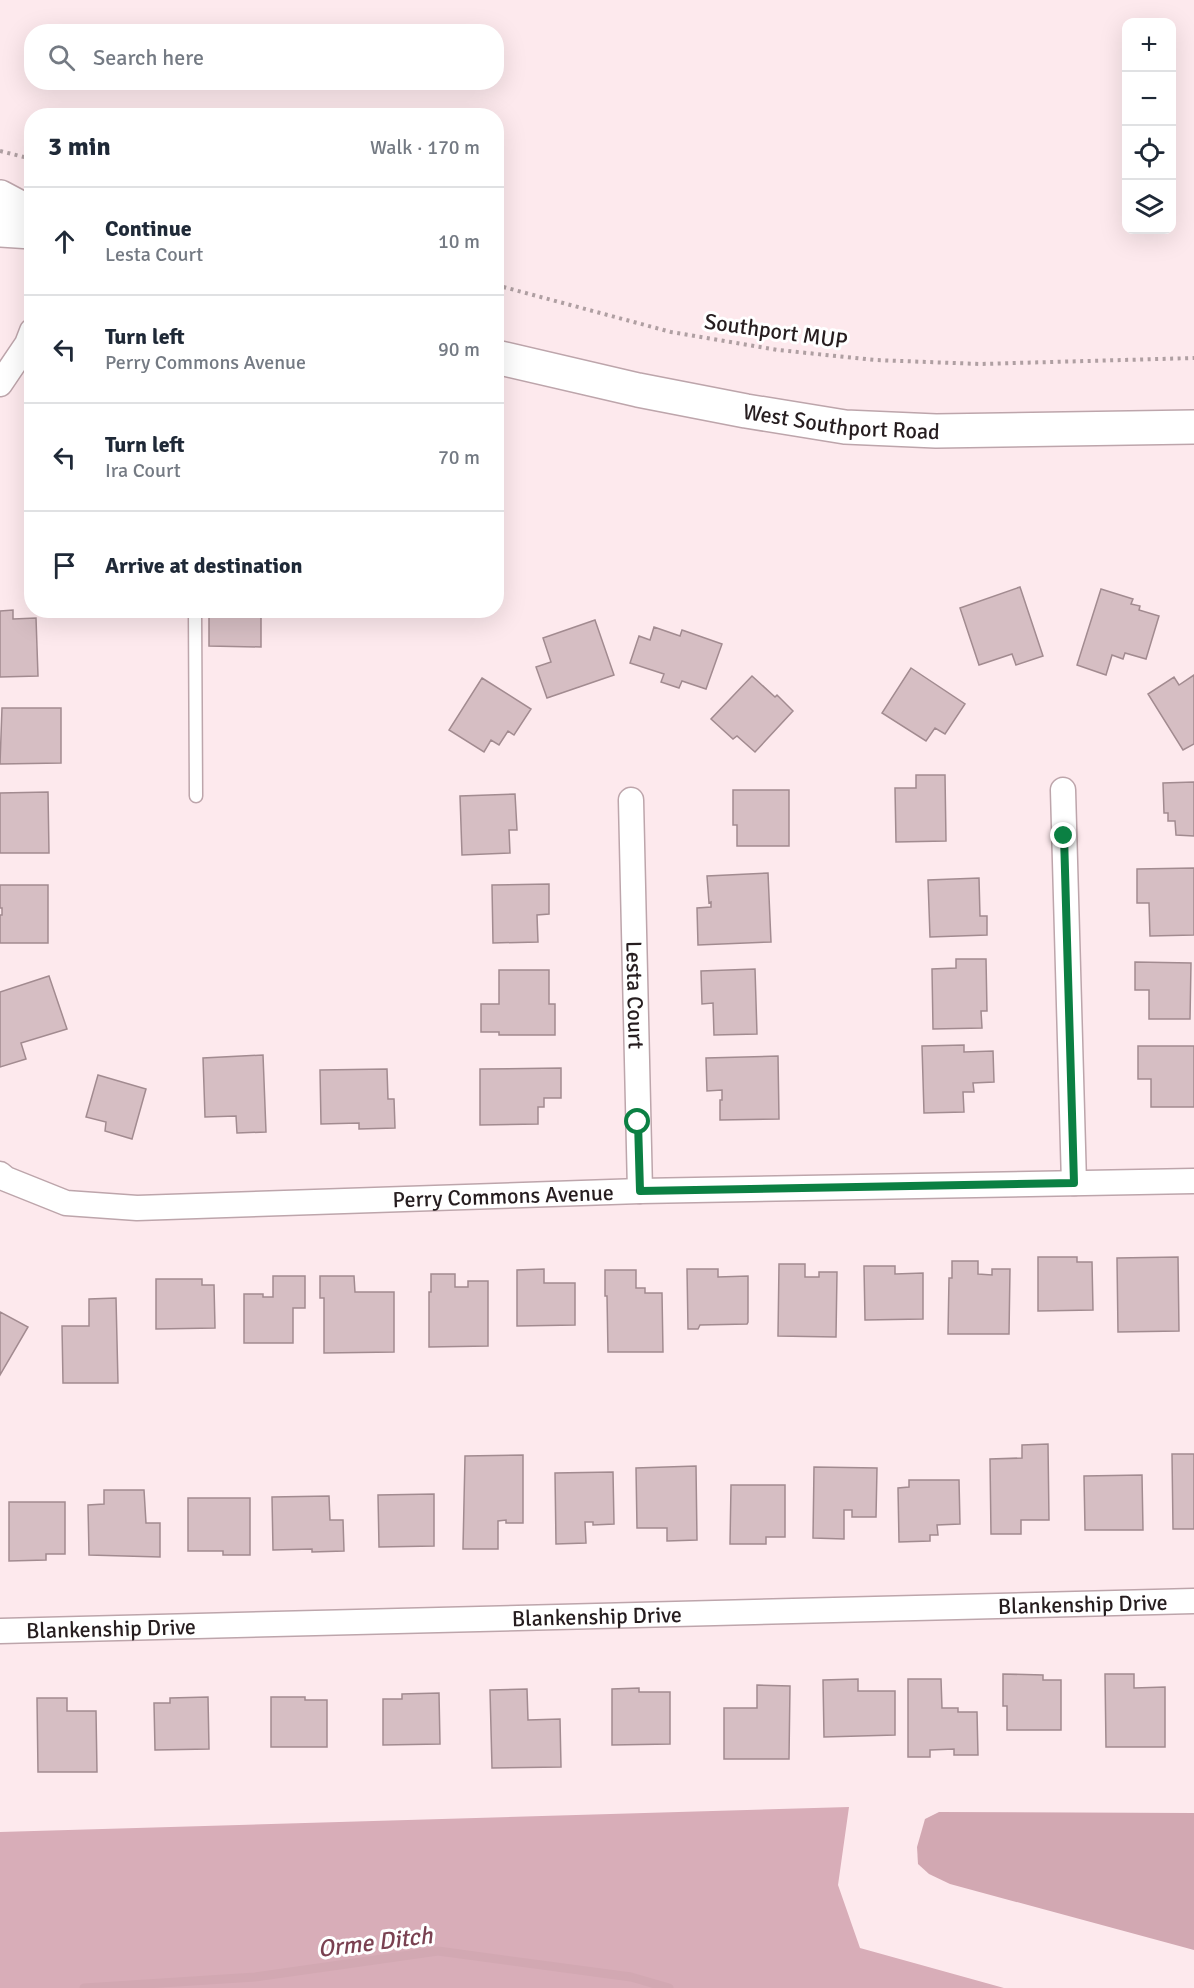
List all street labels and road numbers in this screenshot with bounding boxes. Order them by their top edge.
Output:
street label: Southport MUP [703,308,849,354]
street label: West Southport Road [741,397,940,445]
street label: Lesta Court [621,941,650,1050]
street label: Perry Commons Avenue [392,1178,614,1213]
street label: Blankenship Drive [997,1588,1168,1619]
street label: Blankenship Drive [512,1600,682,1632]
street label: Blankenship Drive [26,1613,196,1644]

